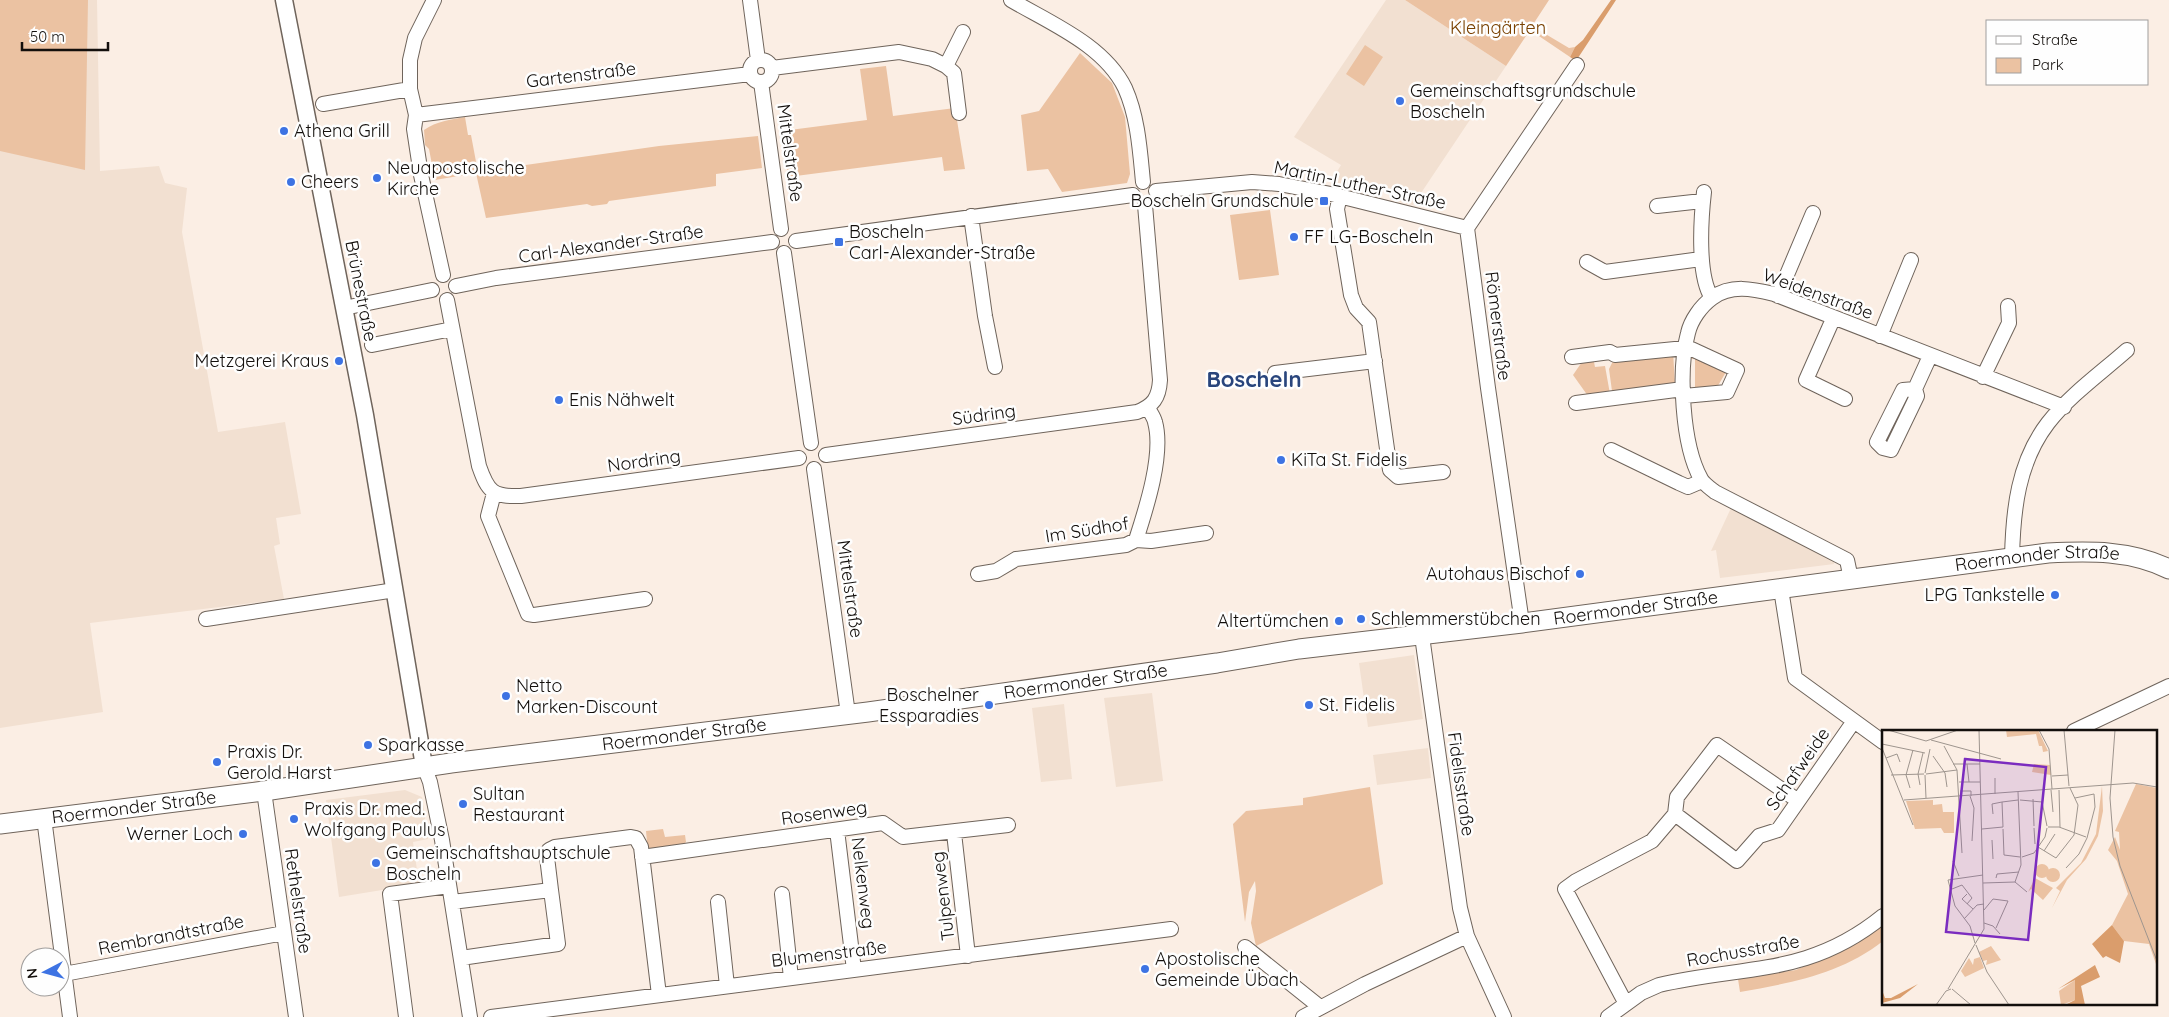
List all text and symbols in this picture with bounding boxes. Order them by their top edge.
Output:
park label: Kleingärten [1450,16,1546,39]
scale bar [22,20,109,52]
legend [1986,20,2149,85]
text: 50 m [30,27,65,46]
text: Straße [2032,30,2078,49]
text: Park [2032,55,2064,74]
street label: Gartenstraße [525,56,637,93]
place label: Gemeinschaftsgrundschule Boscheln [1410,79,1636,123]
marker: Gemeinschaftsgrundschule Boscheln [1394,95,1406,107]
street label: Mittelstraße [772,103,809,203]
place label: Athena Grill [294,119,390,142]
marker: Athena Grill [278,125,290,137]
street label: Martin-Luther-Straße [1272,155,1448,214]
place label: Neuapostolische Kirche [387,156,525,200]
place label: Cheers [301,170,359,193]
marker: Neuapostolische Kirche [371,172,383,184]
marker: Cheers [285,176,297,188]
place label: Boscheln Grundschule [1130,189,1314,212]
marker: Boscheln Grundschule [1318,195,1330,207]
street label: Carl-Alexander-Straße [517,219,705,268]
place label: Boscheln Carl-Alexander-Straße [849,220,1035,264]
place label: FF LG-Boscheln [1304,225,1434,248]
marker: FF LG-Boscheln [1288,231,1300,243]
marker: Boscheln Carl-Alexander-Straße [833,236,845,248]
street label: Brünestraße [340,238,383,344]
street label: Weidenstraße [1760,263,1877,324]
street label: Römerstraße [1480,270,1517,382]
place label: Metzgerei Kraus [195,349,329,372]
marker: Metzgerei Kraus [333,355,345,367]
district label: Boscheln [1206,365,1302,393]
place label: Enis Nähwelt [569,388,675,411]
marker: Enis Nähwelt [553,394,565,406]
street label: Südring [951,399,1017,430]
street label: Nordring [606,444,682,477]
place label: KiTa St. Fidelis [1291,448,1407,471]
marker: KiTa St. Fidelis [1275,454,1287,466]
street label: Im Südhof [1043,511,1131,547]
street label: Mittelstraße [832,539,869,639]
street label: Roermonder Straße [1953,540,2121,576]
place label: Autohaus Bischof [1426,562,1571,585]
marker: Autohaus Bischof [1574,568,1586,580]
place label: LPG Tankstelle [1924,583,2045,606]
street label: Roermonder Straße [1552,585,1719,630]
marker: LPG Tankstelle [2049,589,2061,601]
place label: Schlemmerstübchen [1371,607,1541,630]
place label: Altertümchen [1217,609,1329,632]
marker: Schlemmerstübchen [1355,613,1367,625]
marker: Altertümchen [1333,615,1345,627]
street label: Roermonder Straße [1002,658,1169,704]
place label: Netto Marken-Discount [516,674,658,718]
place label: Boschelner Essparadies [879,683,979,727]
marker: Netto Marken-Discount [500,690,512,702]
place label: St. Fidelis [1319,693,1395,716]
marker: Boschelner Essparadies [983,699,995,711]
marker: St. Fidelis [1303,699,1315,711]
street label: Roermonder Straße [600,713,768,755]
street label: Schafweide [1761,723,1834,815]
street label: Fidelisstraße [1443,730,1480,837]
inset map [1882,730,2156,1004]
place label: Sparkasse [378,733,464,756]
marker: Sparkasse [362,739,374,751]
place label: Praxis Dr. Gerold Harst [227,740,332,784]
marker: Praxis Dr. Gerold Harst [211,756,223,768]
place label: Sultan Restaurant [473,782,565,826]
street label: Roermonder Straße [50,785,217,828]
street label: Rosenweg [779,795,868,830]
place label: Praxis Dr. med. Wolfgang Paulus [304,797,446,841]
marker: Sultan Restaurant [457,798,469,810]
marker: Praxis Dr. med. Wolfgang Paulus [288,813,300,825]
place label: Werner Loch [126,822,233,845]
marker: Werner Loch [237,828,249,840]
street label: Nelkenweg [846,836,881,930]
place label: Gemeinschaftshauptschule Boscheln [386,841,611,885]
street label: Rethelstraße [280,847,317,955]
street label: Tulpenweg [926,850,959,942]
marker: Gemeinschaftshauptschule Boscheln [370,857,382,869]
street label: Rembrandtstraße [96,909,246,960]
street label: Rochusstraße [1685,929,1801,972]
street label: Blumenstraße [770,935,888,972]
north arrow [20,947,70,997]
place label: Apostolische Gemeinde Übach [1155,947,1299,991]
marker: Apostolische Gemeinde Übach [1139,963,1151,975]
text: N [23,967,42,979]

